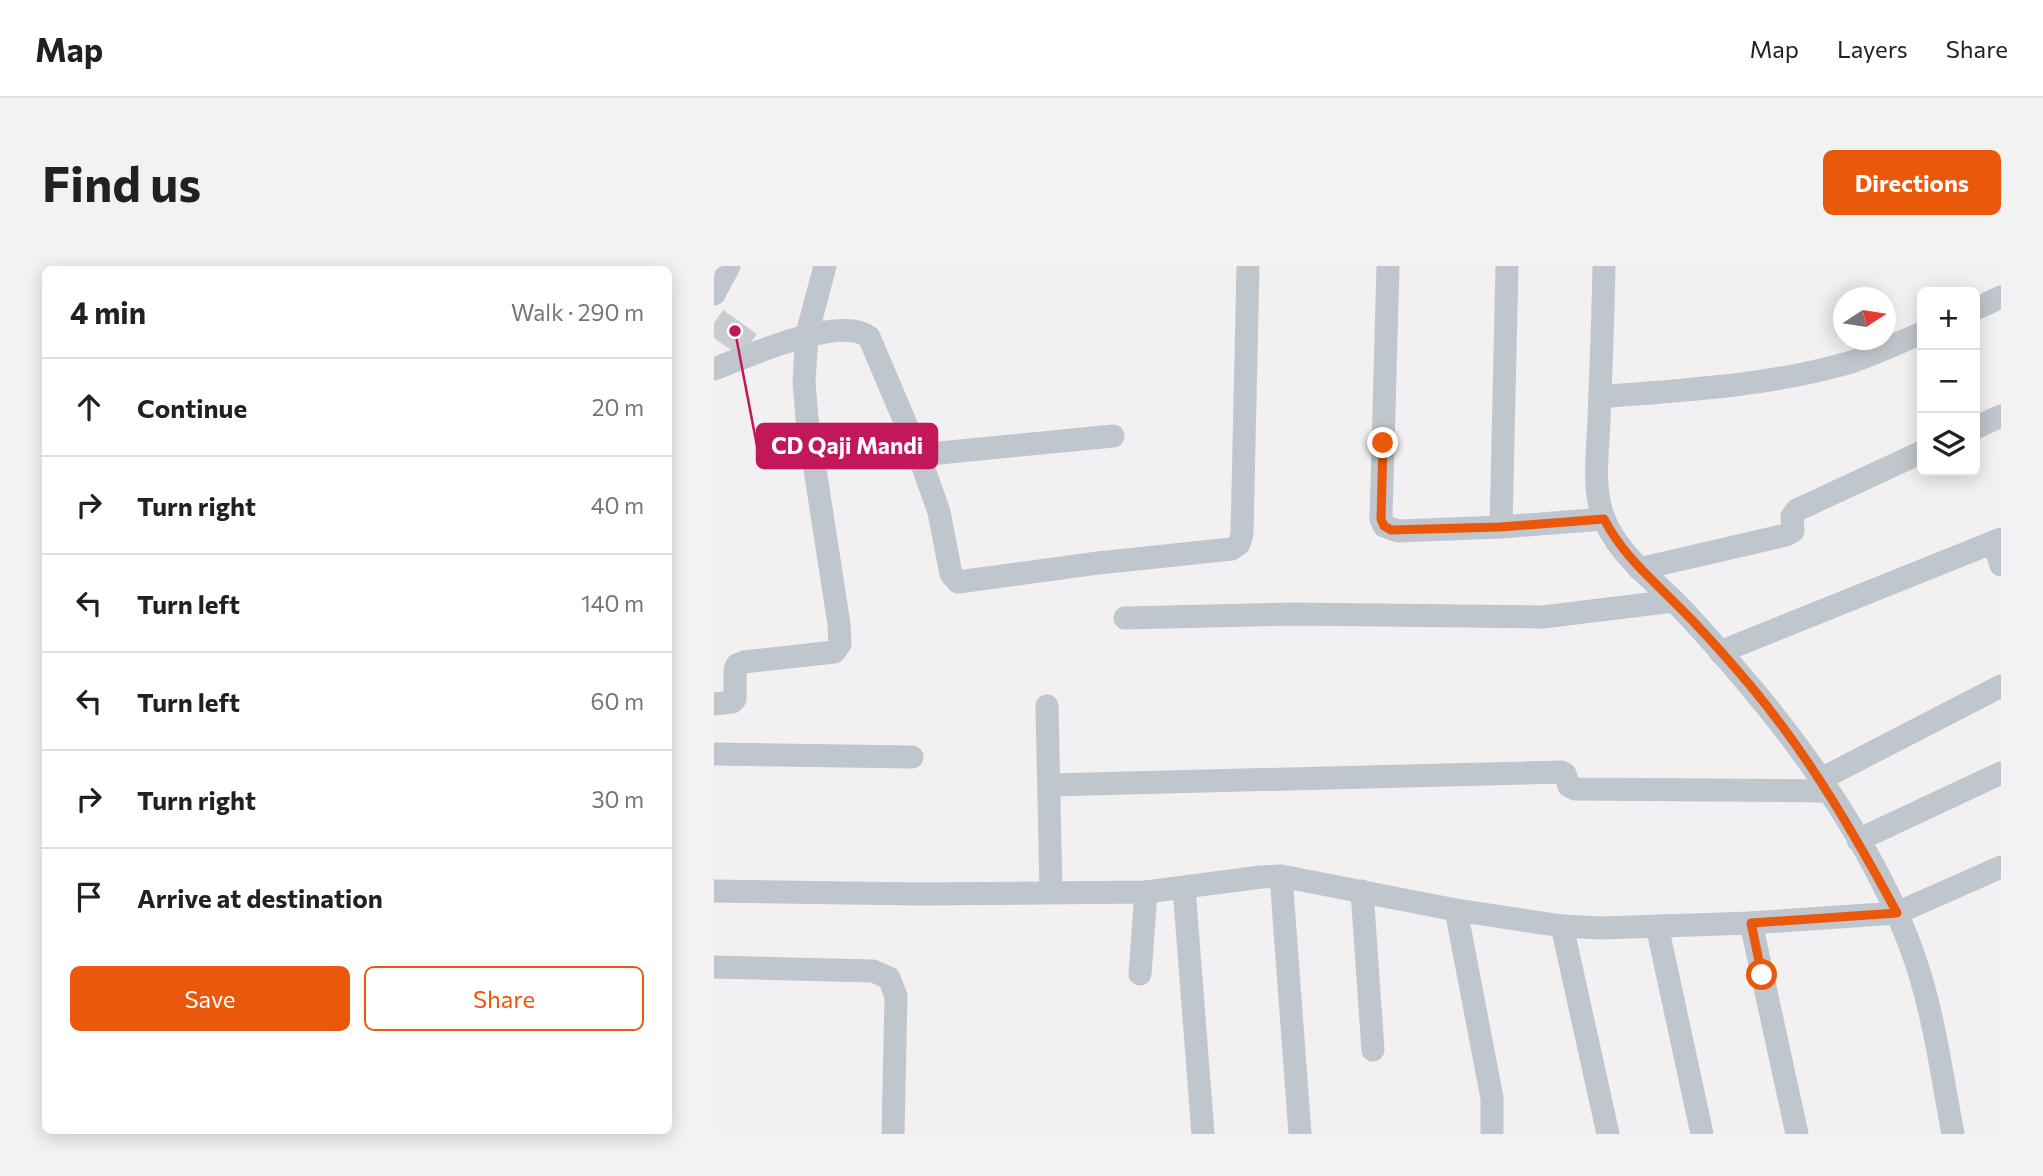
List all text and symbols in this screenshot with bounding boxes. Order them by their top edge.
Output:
text: Map [35,28,103,69]
text: Map [1750,34,1799,63]
text: Layers [1837,34,1908,63]
text: Share [1946,34,2008,63]
button: Directions [1823,150,2001,215]
text: Find us [42,152,201,212]
north arrow [1833,287,1896,350]
map controls [1917,287,1980,476]
button: + [1917,287,1980,350]
text: 4 min [70,293,146,330]
text: Walk · 290 m [511,298,644,326]
button: − [1917,350,1980,413]
icon: ahead [70,388,108,426]
text: Continue [137,392,247,423]
text: 20 m [592,393,644,421]
button: layers [1917,413,1980,476]
callout: CD Qaji Mandi [757,424,937,468]
route end [1367,427,1398,458]
text: CD Qaji Mandi [771,431,923,459]
icon: right [70,486,108,524]
text: Turn right [137,490,256,521]
text: 40 m [591,491,644,519]
icon: left [70,584,108,622]
text: Turn left [137,588,240,619]
text: 140 m [581,589,644,617]
icon: left [70,682,108,720]
text: Turn left [137,686,240,717]
text: 60 m [591,687,644,715]
icon: right [70,780,108,818]
text: Turn right [137,784,256,815]
text: 30 m [591,785,644,813]
icon: arrive [70,878,108,916]
text: Arrive at destination [137,882,383,913]
route start [1746,959,1777,990]
button: Save [70,966,350,1031]
button: Share [364,966,644,1031]

